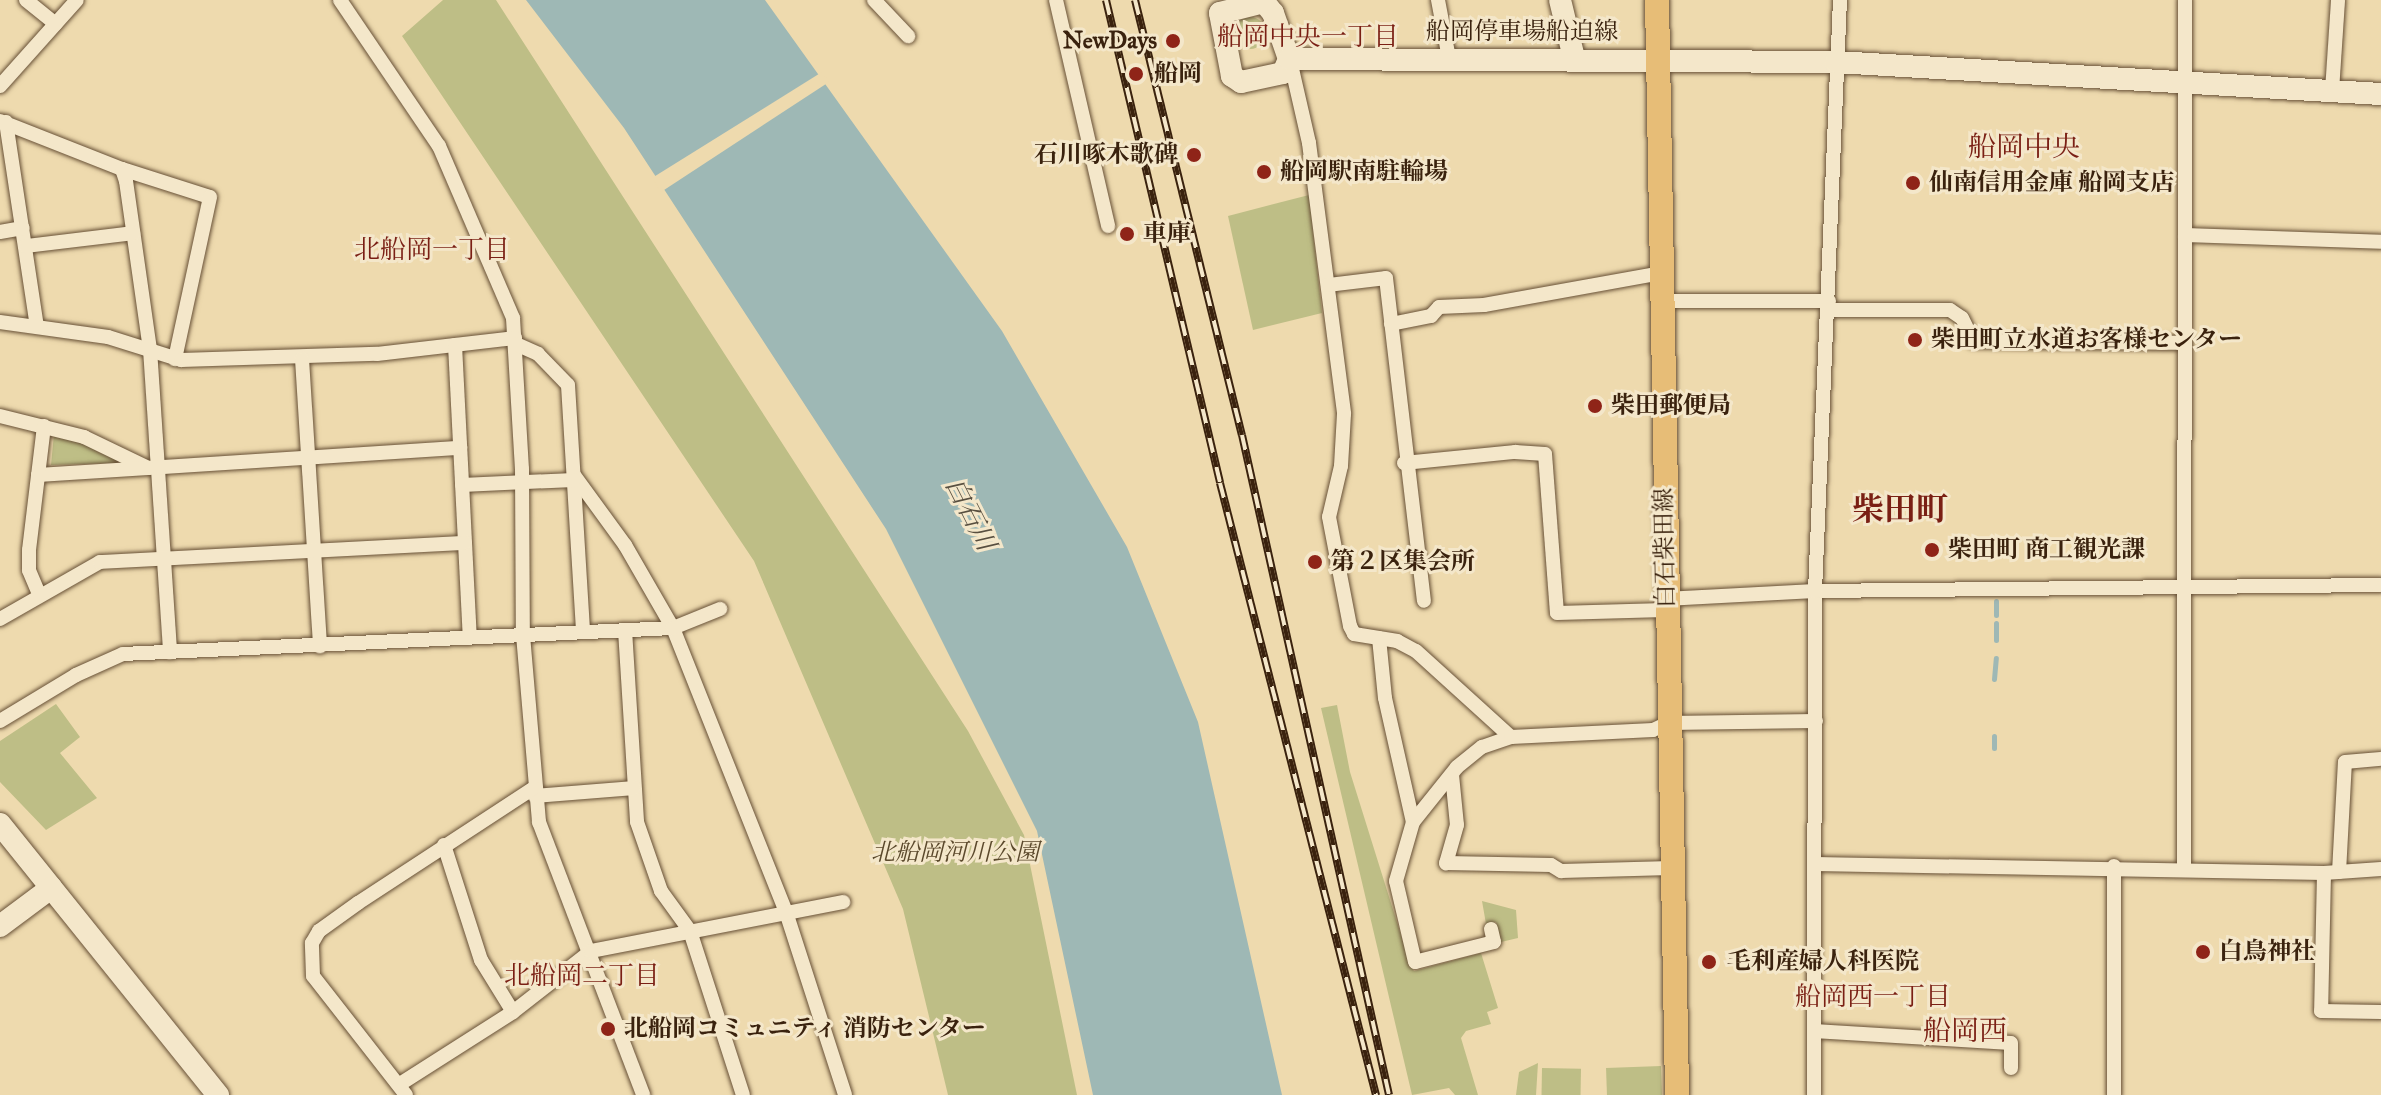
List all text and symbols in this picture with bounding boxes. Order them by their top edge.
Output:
street label: 船岡停車場船迫線 [1426,18,1618,46]
district label: 船岡中央一丁目 [1217,21,1399,53]
place label: NewDays [1063,27,1157,55]
marker: NewDays [1164,32,1182,50]
place label: 船岡 [1154,60,1202,88]
marker: 船岡 [1125,63,1147,85]
district label: 船岡中央 [1968,130,2080,164]
place label: 石川啄木歌碑 [1034,141,1178,169]
marker: 石川啄木歌碑 [1185,146,1203,164]
place label: 船岡駅南駐輪場 [1280,158,1448,186]
marker: 船岡駅南駐輪場 [1255,163,1273,181]
place label: 仙南信用金庫 船岡支店 [1929,169,2174,197]
marker: 仙南信用金庫 船岡支店 [1904,174,1922,192]
place label: 車庫 [1143,220,1191,248]
marker: 車庫 [1118,225,1136,243]
district label: 北船岡一丁目 [354,234,510,266]
place label: 柴田町立水道お客様センター [1931,326,2243,354]
marker: 柴田町立水道お客様センター [1906,331,1924,349]
place label: 柴田郵便局 [1611,392,1731,420]
marker: 柴田郵便局 [1586,397,1604,415]
water label: 白石川 [938,472,1002,556]
street label: 白石柴田線 [1650,488,1680,608]
district label: 柴田町 [1852,491,1948,529]
place label: 柴田町 商工観光課 [1948,536,2145,564]
marker: 柴田町 商工観光課 [1923,541,1941,559]
place label: 第２区集会所 [1331,548,1475,576]
marker: 第２区集会所 [1306,553,1324,571]
park label: 北船岡河川公園 [871,839,1039,867]
place label: 白鳥神社 [2219,938,2315,966]
marker: 白鳥神社 [2194,943,2212,961]
place label: 毛利産婦人科医院 [1727,948,1919,976]
marker: 毛利産婦人科医院 [1698,951,1720,973]
district label: 北船岡二丁目 [504,960,660,992]
district label: 船岡西一丁目 [1795,981,1951,1013]
district label: 船岡西 [1923,1014,2007,1048]
place label: 北船岡コミュニティ 消防センター [624,1015,989,1043]
marker: 北船岡コミュニティ 消防センター [599,1020,617,1038]

